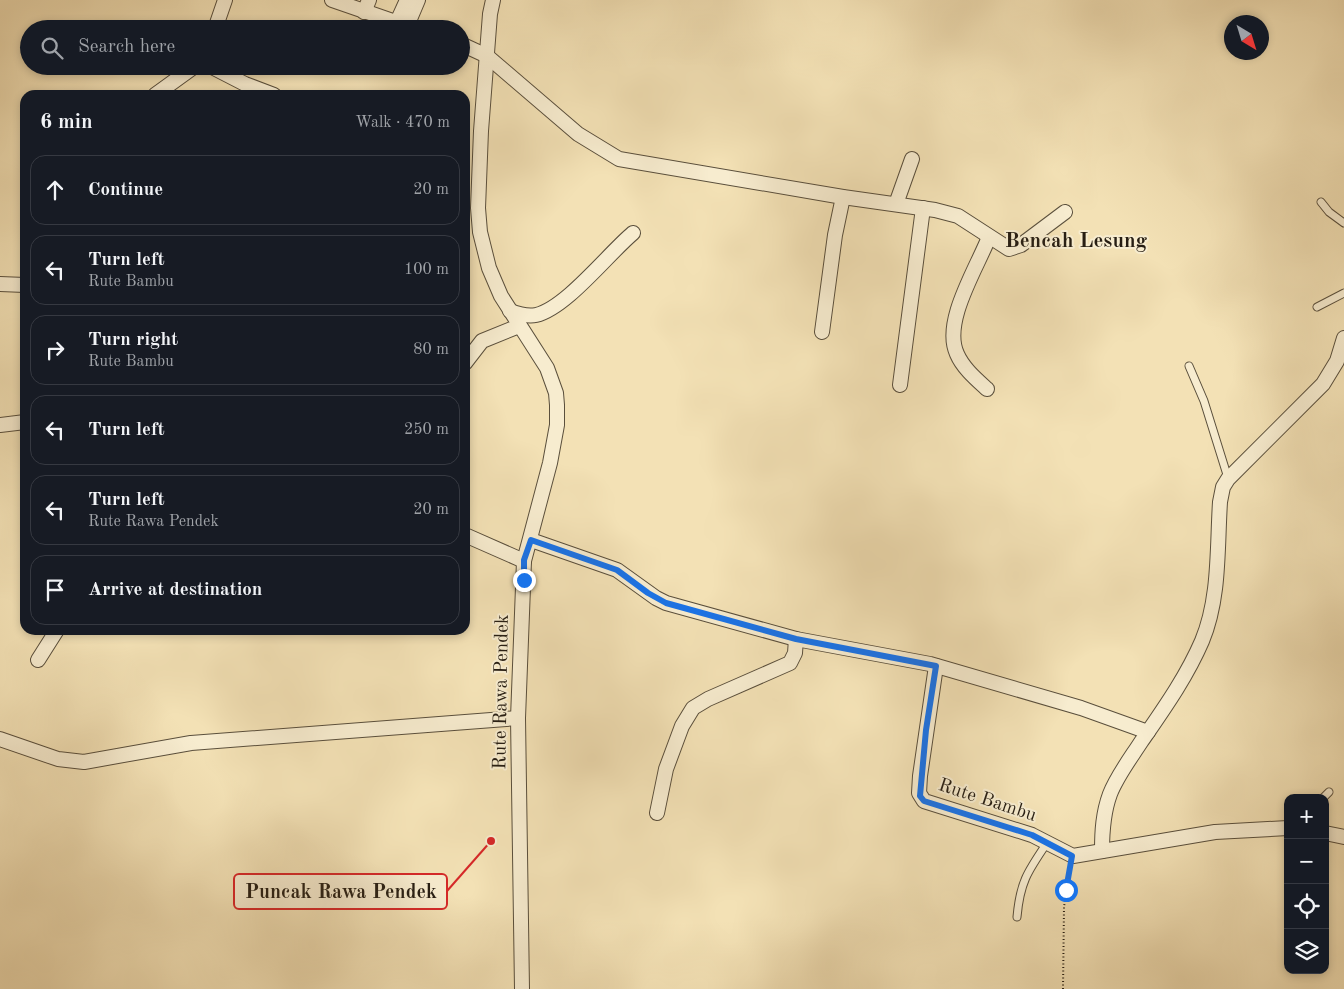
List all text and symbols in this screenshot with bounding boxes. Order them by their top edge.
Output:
north arrow [1224,15,1269,60]
search box [20,20,470,75]
icon: search [38,34,66,62]
text: Search here [78,38,175,57]
text: 6 min [40,112,93,133]
text: Walk · 470 m [355,115,450,131]
icon: ahead [41,176,69,204]
text: Continue [88,181,163,200]
text: 20 m [413,182,449,198]
district label: Bencah Lesung [1005,231,1148,252]
text: Turn left [88,251,165,270]
icon: left [41,256,69,284]
text: 100 m [404,262,449,278]
text: Rute Bambu [88,274,174,290]
text: Turn right [88,331,178,350]
icon: right [41,336,69,364]
text: 80 m [413,342,449,358]
text: Rute Bambu [88,354,174,370]
icon: left [41,416,69,444]
text: Turn left [88,421,165,440]
text: 250 m [404,422,449,438]
text: Turn left [88,491,165,510]
icon: left [41,496,69,524]
text: 20 m [413,502,449,518]
text: Rute Rawa Pendek [88,514,219,530]
route end [513,569,536,592]
icon: arrive [41,576,69,604]
text: Arrive at destination [88,581,262,600]
street label: Rute Rawa Pendek [491,614,513,770]
street label: Rute Bambu [936,776,1038,826]
map controls [1284,794,1329,974]
button: + [1284,794,1329,839]
button: − [1284,839,1329,884]
callout: Puncak Rawa Pendek [234,874,447,909]
route start [1055,879,1078,902]
text: Puncak Rawa Pendek [245,883,437,903]
button: locate [1284,884,1329,929]
button: layers [1284,929,1329,974]

